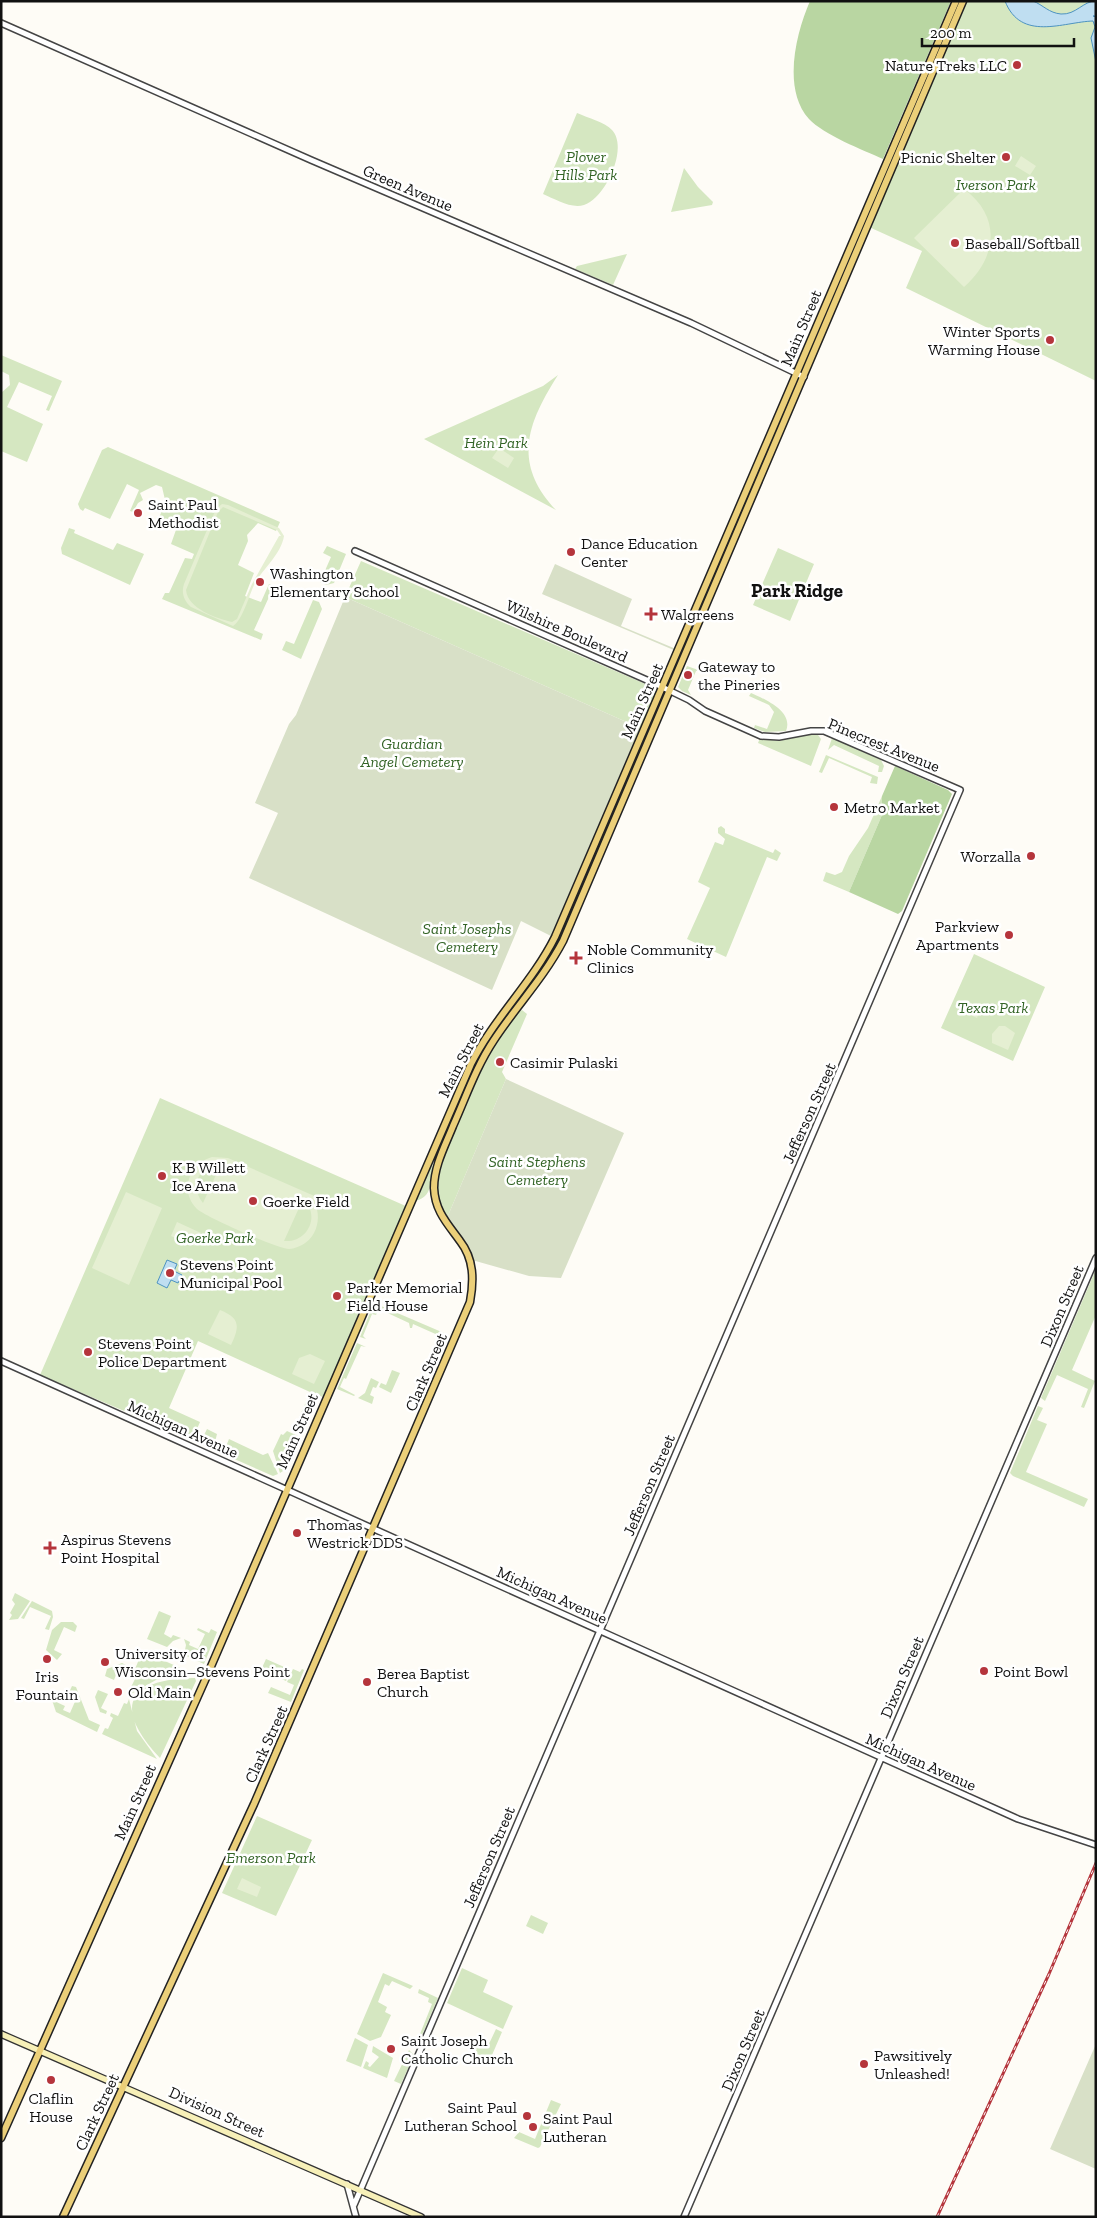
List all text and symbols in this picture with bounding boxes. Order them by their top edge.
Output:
scale bar [922,15,1074,47]
text: 200 m [930,24,971,42]
place label: Nature Treks LLC [885,56,1007,75]
marker: Nature Treks LLC [1011,59,1023,71]
park label: Plover Hills Park [555,147,617,184]
place label: Picnic Shelter [901,148,996,167]
marker: Picnic Shelter [1000,151,1012,163]
street label: Green Avenue [360,161,456,215]
park label: Iverson Park [956,175,1036,194]
place label: Baseball/Softball [965,234,1080,253]
marker: Baseball/Softball [949,237,961,249]
street label: Main Street [776,287,826,369]
place label: Winter Sports Warming House [928,322,1040,359]
marker: Winter Sports Warming House [1044,334,1056,346]
park label: Hein Park [464,433,528,452]
place label: Saint Paul Methodist [148,495,219,532]
marker: Saint Paul Methodist [132,507,144,519]
place label: Dance Education Center [581,534,699,571]
marker: Dance Education Center [565,546,577,558]
place label: Washington Elementary School [270,564,399,601]
marker: Washington Elementary School [254,576,266,588]
district label: Park Ridge [751,579,843,602]
street label: Wilshire Boulevard [503,596,631,666]
place label: Walgreens [661,605,734,624]
marker: Walgreens [645,608,657,620]
place label: Gateway to the Pineries [698,657,780,694]
street label: Main Street [617,660,667,742]
marker: Gateway to the Pineries [682,669,694,681]
street label: Pinecrest Avenue [825,714,943,776]
park label: Guardian Angel Cemetery [359,734,464,771]
place label: Metro Market [844,798,940,817]
marker: Metro Market [828,801,840,813]
place label: Worzalla [960,847,1021,866]
marker: Worzalla [1025,850,1037,862]
place label: Parkview Apartments [916,917,1000,954]
park label: Saint Josephs Cemetery [423,919,511,956]
marker: Parkview Apartments [1003,929,1015,941]
place label: Noble Community Clinics [587,940,714,977]
marker: Noble Community Clinics [569,951,583,965]
park label: Texas Park [958,998,1028,1017]
street label: Main Street [434,1019,488,1100]
place label: Casimir Pulaski [510,1053,618,1072]
marker: Casimir Pulaski [494,1056,506,1068]
street label: Jefferson Street [778,1059,840,1166]
park label: Saint Stephens Cemetery [488,1152,586,1189]
place label: K B Willett Ice Arena [172,1158,246,1195]
marker: K B Willett Ice Arena [156,1170,168,1182]
place label: Goerke Field [263,1192,350,1211]
marker: Goerke Field [247,1195,259,1207]
park label: Goerke Park [176,1228,254,1247]
place label: Stevens Point Municipal Pool [180,1255,282,1292]
street label: Dixon Street [1036,1262,1088,1350]
marker: Stevens Point Municipal Pool [164,1267,176,1279]
place label: Parker Memorial Field House [347,1278,463,1315]
marker: Parker Memorial Field House [331,1290,343,1302]
street label: Clark Street [401,1330,451,1414]
place label: Stevens Point Police Department [98,1334,227,1371]
marker: Stevens Point Police Department [82,1346,94,1358]
street label: Main Street [272,1390,322,1472]
street label: Michigan Avenue [125,1396,241,1462]
street label: Jefferson Street [619,1431,679,1539]
place label: Thomas Westrick DDS [307,1515,403,1552]
marker: Thomas Westrick DDS [291,1527,303,1539]
place label: Aspirus Stevens Point Hospital [61,1530,171,1567]
marker: Aspirus Stevens Point Hospital [43,1541,57,1555]
street label: Michigan Avenue [494,1562,610,1628]
street label: Dixon Street [876,1633,928,1721]
place label: University of Wisconsin–Stevens Point [115,1644,290,1681]
marker: Iris Fountain [41,1653,53,1665]
marker: University of Wisconsin–Stevens Point [99,1656,111,1668]
place label: Point Bowl [994,1662,1068,1681]
place label: Berea Baptist Church [377,1664,469,1701]
marker: Point Bowl [978,1665,990,1677]
place label: Iris Fountain [16,1667,79,1704]
marker: Berea Baptist Church [361,1676,373,1688]
place label: Old Main [128,1683,192,1702]
marker: Old Main [112,1686,124,1698]
street label: Clark Street [240,1702,292,1786]
street label: Michigan Avenue [863,1729,979,1795]
street label: Main Street [110,1761,160,1843]
street label: Jefferson Street [459,1803,519,1911]
park label: Emerson Park [226,1848,316,1867]
street label: Dixon Street [717,2006,769,2094]
place label: Saint Joseph Catholic Church [401,2031,513,2068]
marker: Saint Joseph Catholic Church [385,2043,397,2055]
place label: Pawsitively Unleashed! [874,2046,953,2083]
marker: Pawsitively Unleashed! [858,2058,870,2070]
street label: Clark Street [71,2070,123,2154]
marker: Claflin House [45,2074,57,2086]
street label: Division Street [166,2082,268,2142]
place label: Claflin House [28,2089,74,2126]
place label: Saint Paul Lutheran School [404,2098,517,2135]
place label: Saint Paul Lutheran [543,2109,613,2146]
marker: Saint Paul Lutheran School [521,2110,533,2122]
marker: Saint Paul Lutheran [527,2121,539,2133]

